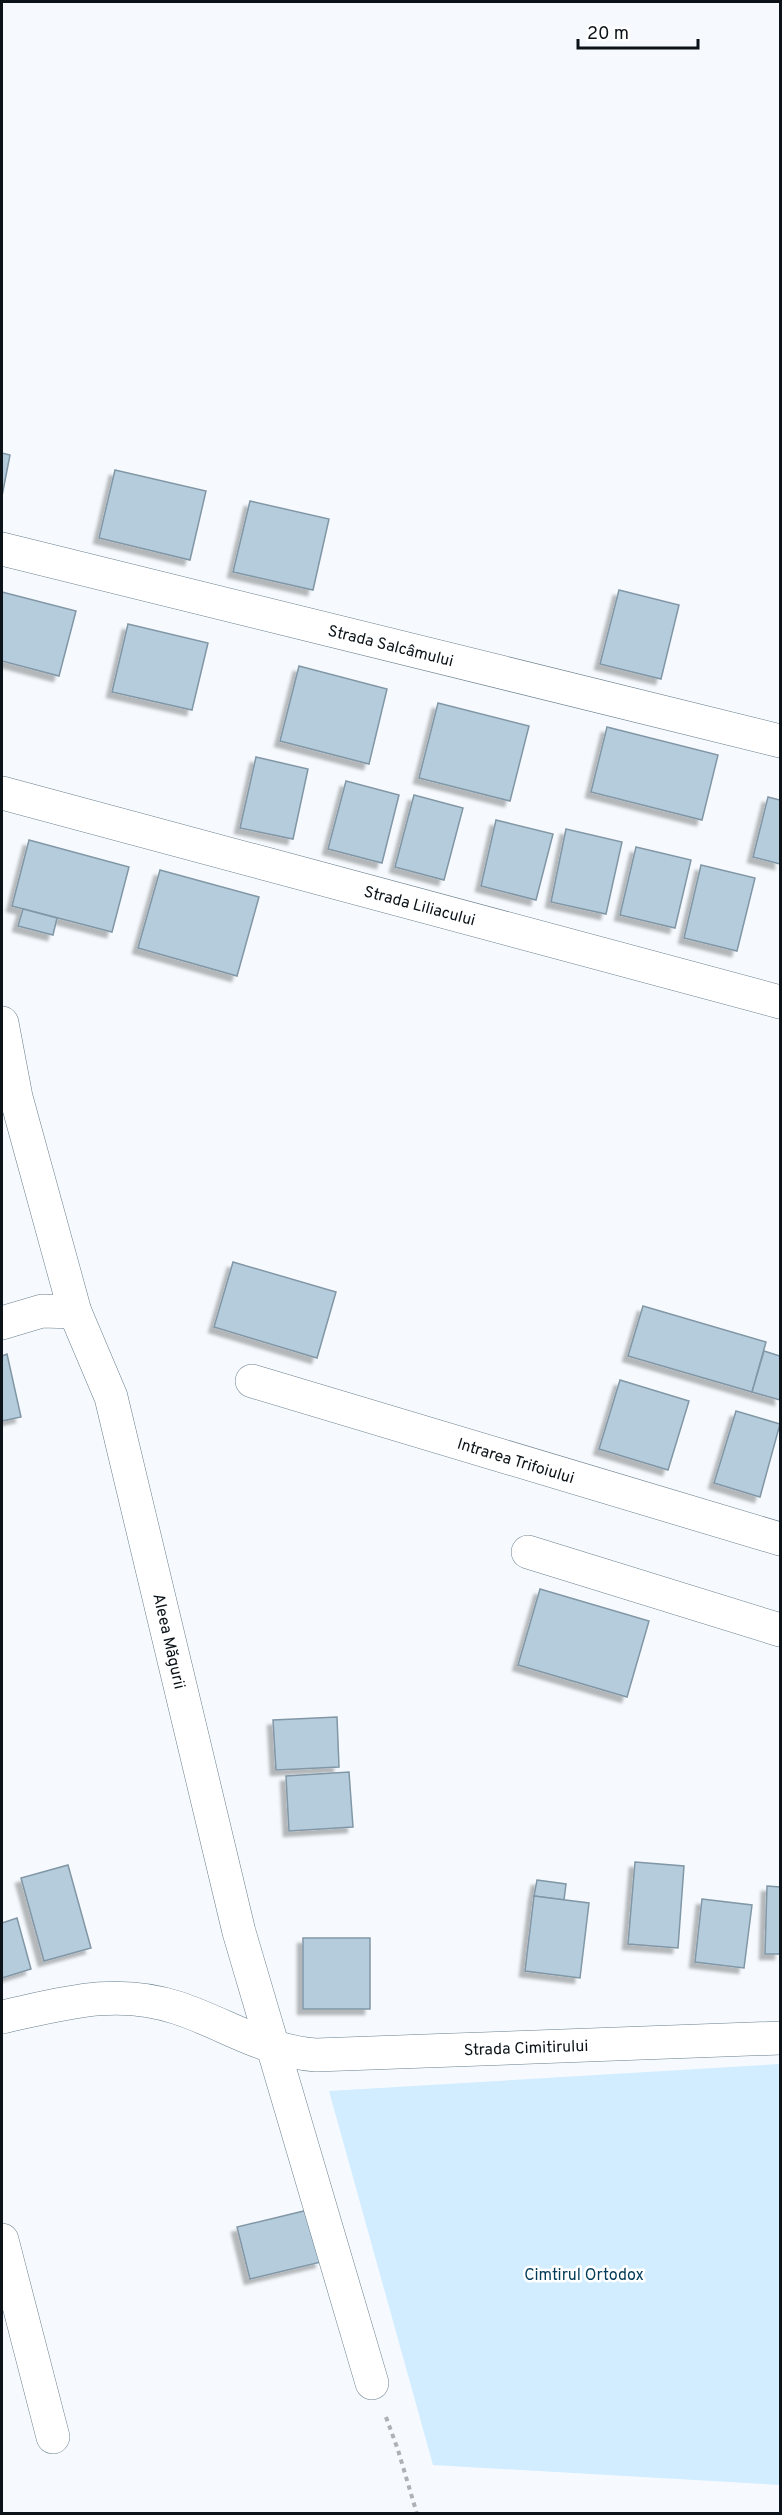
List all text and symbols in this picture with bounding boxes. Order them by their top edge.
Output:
scale bar [578,12,698,50]
text: 20 m [587,23,629,46]
street label: Strada Salcâmului [326,622,455,672]
street label: Strada Liliacului [362,882,477,931]
street label: Intrarea Trifoiului [454,1435,576,1489]
street label: Aleea Măgurii [147,1592,189,1691]
street label: Strada Cimitirului [463,2037,589,2061]
park label: Cimtirul Ortodox [524,2266,644,2286]

